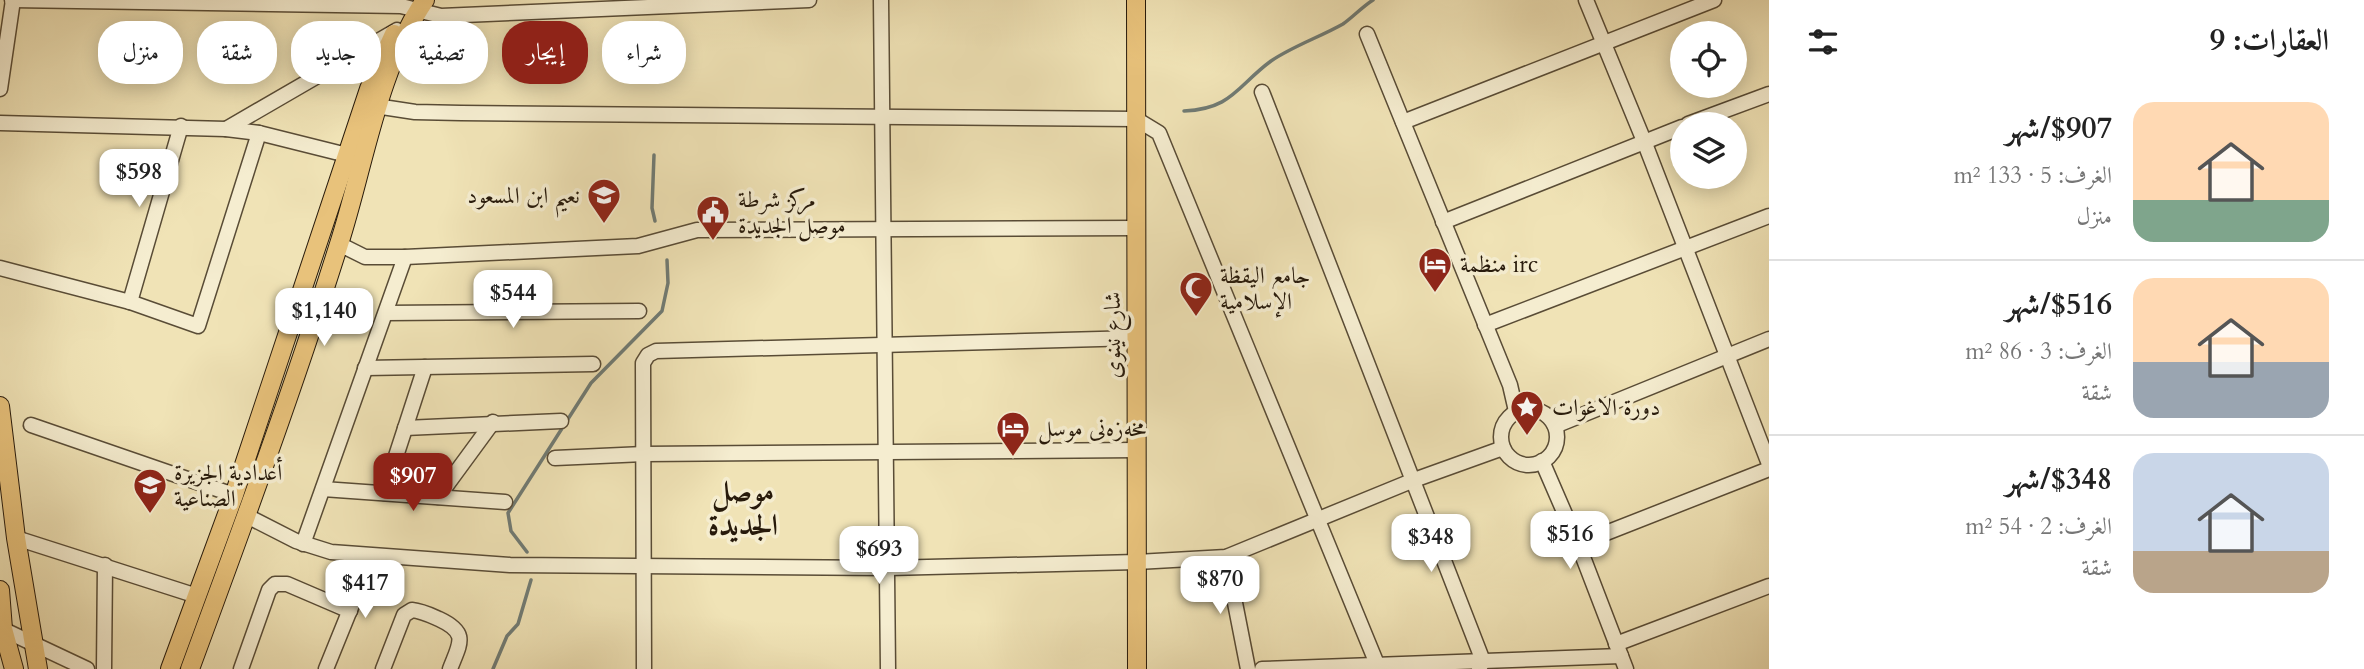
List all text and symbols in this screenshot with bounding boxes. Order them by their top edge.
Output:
text: العقارات: 9 [2210,20,2329,61]
chip: منزل [98,21,183,84]
chip: شقة [197,21,277,84]
chip: جديد [291,21,381,84]
chip: تصفية [395,21,488,84]
chip: إيجار [502,21,588,84]
chip: شراء [602,21,686,84]
map controls [1670,21,1747,189]
button: locate [1670,21,1747,98]
icon: filters [1804,23,1842,61]
text: $907/شهر [2006,108,2112,149]
button: layers [1670,112,1747,189]
icon: home [2189,130,2273,214]
pin: $598 [98,150,180,209]
text: $598 [115,156,163,187]
text: الغرف: 5 · 133 m² [1953,160,2112,191]
school or university icon: نعيم ابن المسعود [585,176,623,225]
place label: نعيم ابن المسعود [467,180,580,218]
place label: مركز شرطة موصل الجديدة [738,184,846,242]
public building icon: مركز شرطة موصل الجديدة [694,193,732,242]
text: منزل [2077,201,2112,232]
hotel icon: منظمة irc [1416,245,1454,294]
place label: منظمة irc [1460,249,1538,280]
place label: جامع اليقظة الإسلامية [1220,260,1310,318]
mosque icon: جامع اليقظة الإسلامية [1177,269,1215,318]
pin: $544 [472,270,554,330]
text: $544 [489,277,537,308]
text: $516/شهر [2006,284,2112,325]
pin: $1,140 [267,288,381,348]
street label: شارع نينوى [1097,292,1132,378]
text: $1,140 [291,295,357,326]
icon: home [2189,306,2273,390]
text: الغرف: 3 · 86 m² [1965,336,2112,367]
text: شقة [2082,377,2112,408]
place icon: دورة الاغوات [1508,388,1546,437]
place label: دورة الاغوات [1552,392,1660,423]
hotel icon: مخەزەنی موسل [994,409,1032,458]
place label: مخەزەنی موسل [1038,413,1146,445]
pin: $907 [372,454,454,513]
place label: أعدادية الجزيرة الصناعية [174,456,283,514]
text: $348/شهر [2006,459,2112,500]
text: $907 [389,460,437,491]
school or university icon: أعدادية الجزيرة الصناعية [131,466,169,515]
district label: موصل الجديدة [708,471,778,546]
icon: home [2189,481,2273,565]
text: الغرف: 2 · 54 m² [1965,511,2112,542]
pin: $516 [1529,512,1611,571]
pin: $348 [1390,514,1472,574]
text: $516 [1546,518,1594,549]
text: $348 [1407,521,1455,552]
pin: $693 [838,526,920,586]
text: $693 [855,533,903,564]
text: شقة [2082,552,2112,583]
pin: $870 [1179,556,1261,616]
pin: $417 [324,560,406,620]
text: $870 [1196,563,1244,594]
text: $417 [341,567,389,598]

